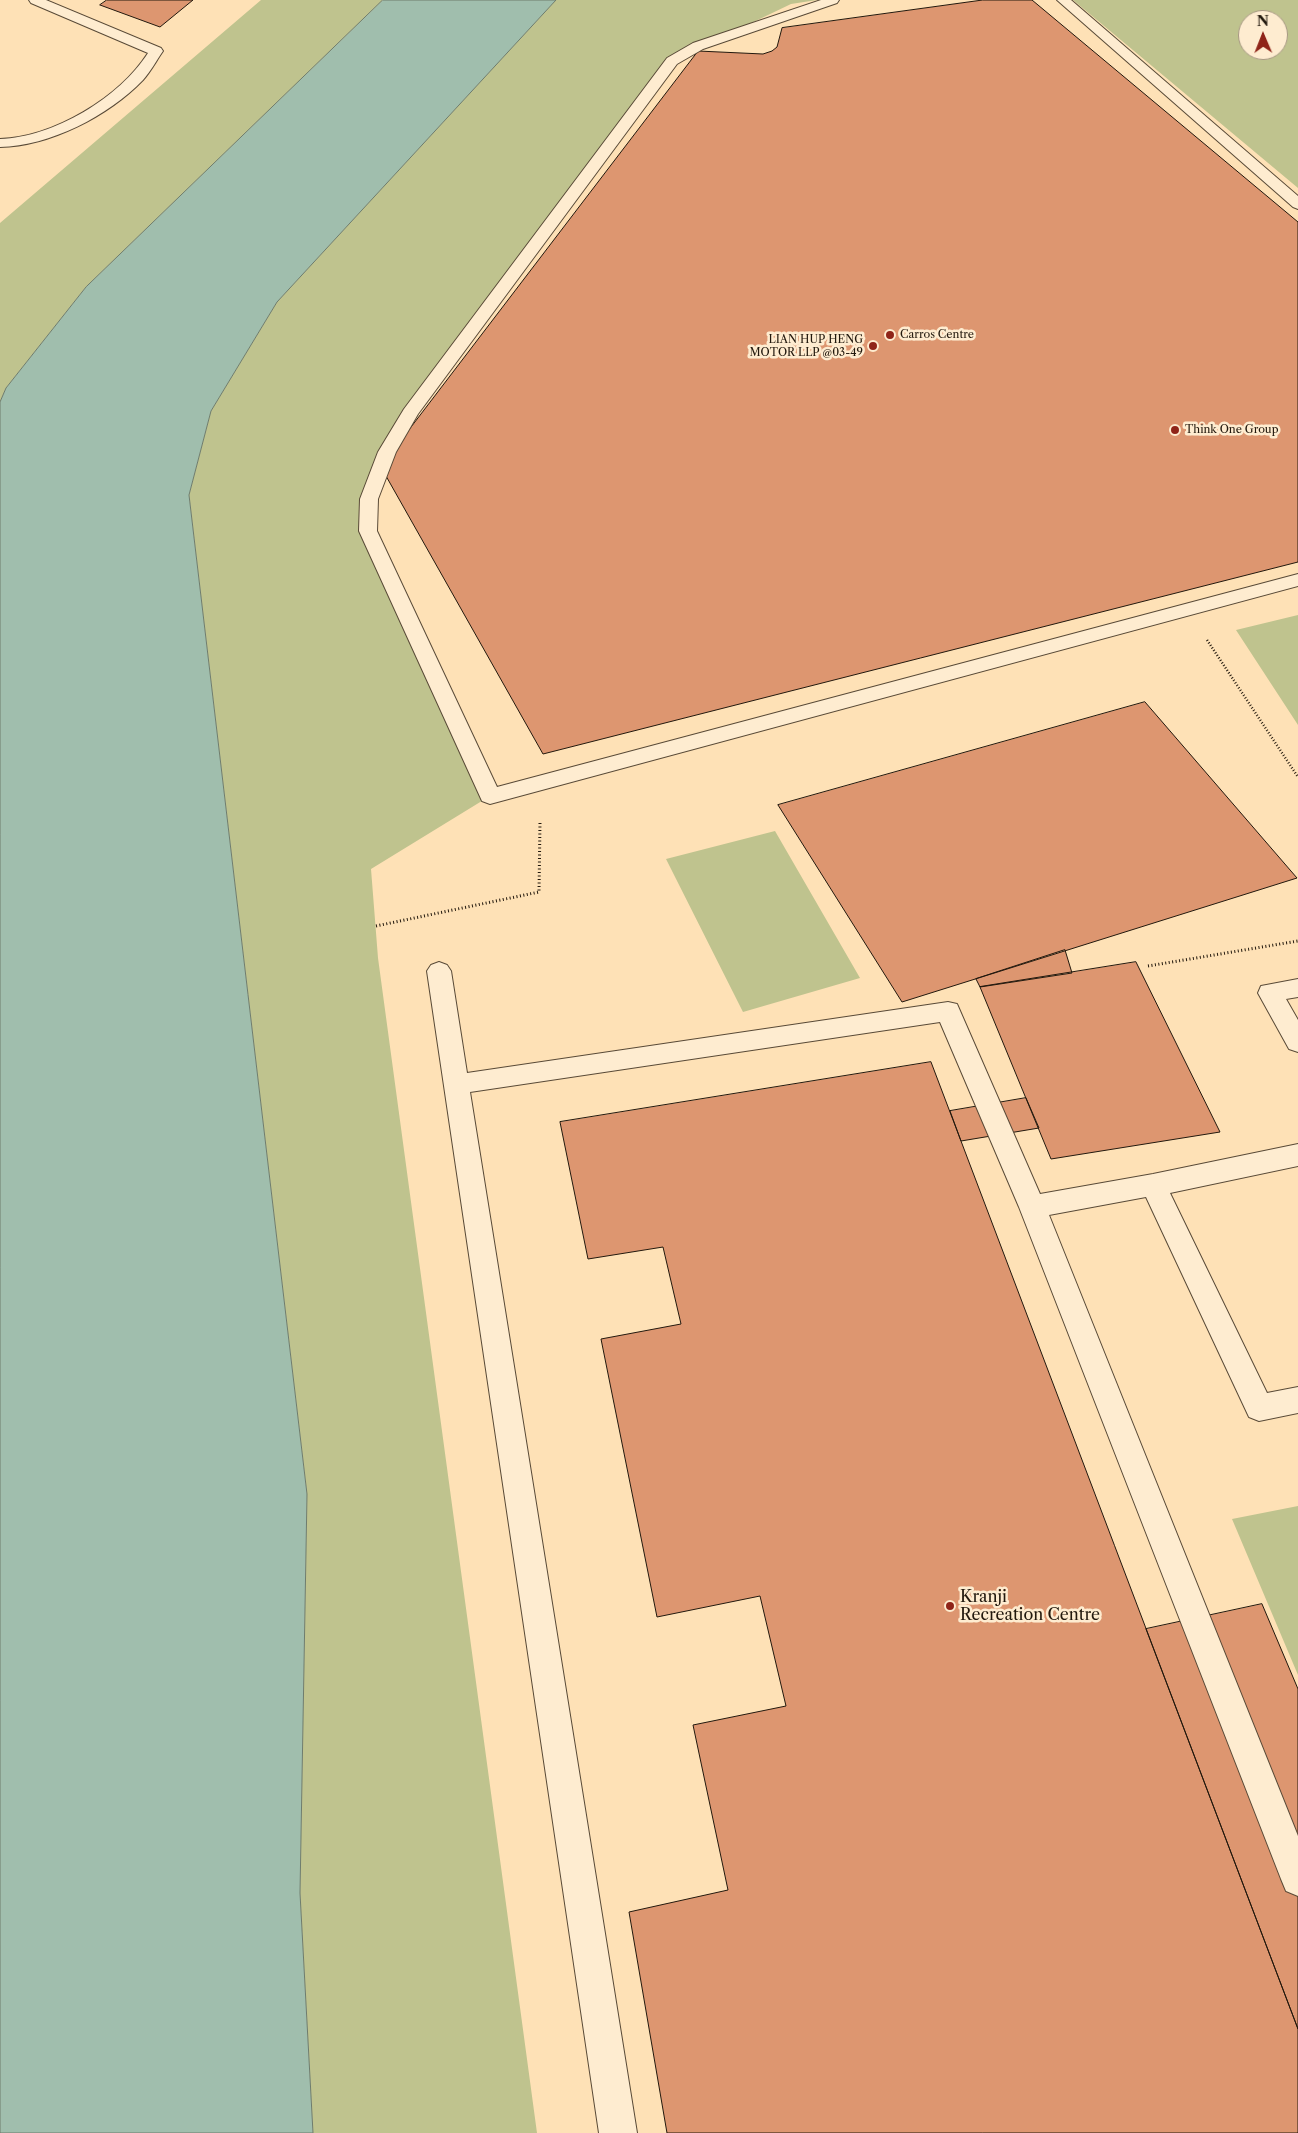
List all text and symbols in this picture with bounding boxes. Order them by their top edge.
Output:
north arrow [1238,10,1288,60]
text: N [1257,12,1269,30]
place label: Carros Centre [900,328,974,342]
marker: Carros Centre [884,329,896,341]
place label: LIAN HUP HENG MOTOR LLP @03-49 [750,333,863,359]
marker: LIAN HUP HENG MOTOR LLP @03-49 [867,340,879,352]
place label: Think One Group [1185,423,1278,437]
marker: Think One Group [1169,424,1181,436]
place label: Kranji Recreation Centre [960,1587,1100,1625]
marker: Kranji Recreation Centre [944,1600,956,1612]

